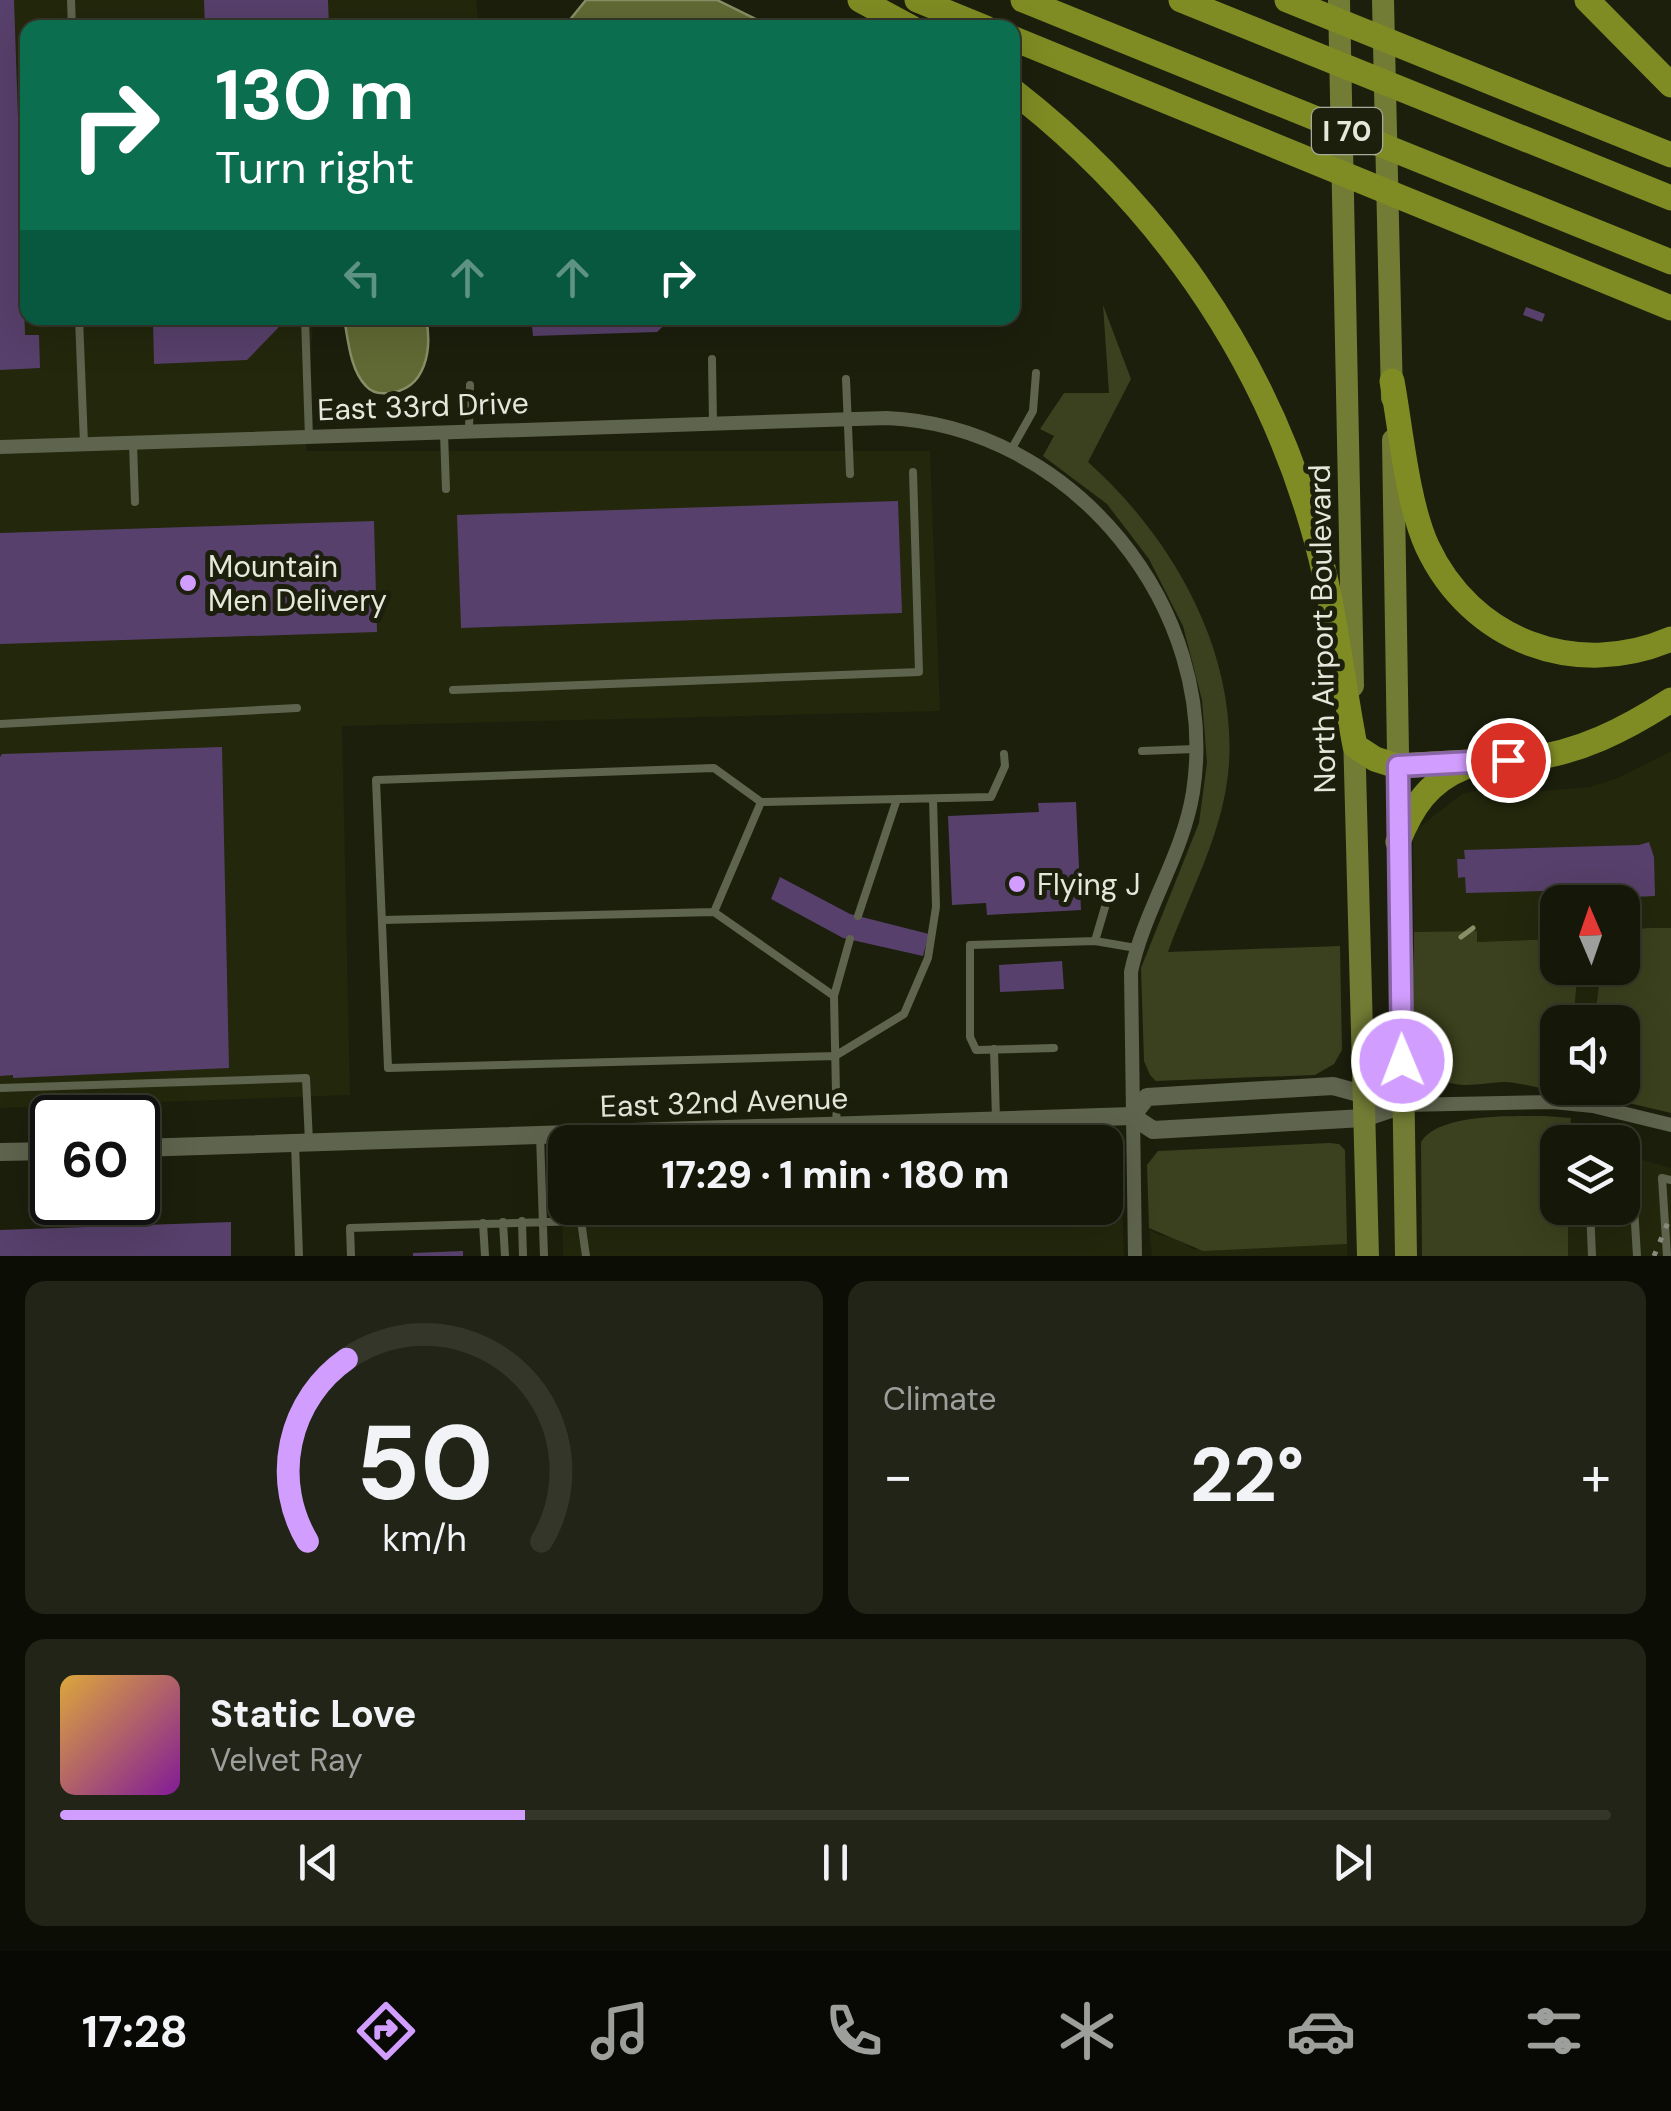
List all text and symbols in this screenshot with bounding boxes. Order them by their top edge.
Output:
text: 130 m [215,50,414,141]
icon: right [50,60,180,190]
road number: I 70 [1312,108,1382,154]
text: Turn right [215,138,414,197]
icon: left [335,250,390,305]
icon: ahead [440,250,495,305]
icon: ahead [545,250,600,305]
icon: right [650,250,705,305]
street label: East 33rd Drive [317,383,529,429]
street label: North Airport Boulevard [1300,464,1344,794]
place label: Mountain Men Delivery [208,547,387,620]
marker: Mountain Men Delivery [177,572,199,594]
pin [1466,718,1551,803]
icon: arrive [1481,733,1536,788]
place label: Flying J [1037,865,1141,904]
marker: Flying J [1006,873,1028,895]
north arrow [1540,885,1640,985]
map controls [1540,885,1640,1225]
button: sound [1540,1005,1640,1105]
position arrow [1350,1009,1454,1113]
street label: East 32nd Avenue [599,1078,849,1126]
speed limit sign: 60 [30,1095,160,1225]
button: layers [1540,1125,1640,1225]
text: 17:29 · 1 min · 180 m [662,1150,1009,1200]
text: Climate [883,1378,997,1420]
text: 50 [355,1396,493,1531]
text: 22° [1190,1427,1304,1524]
text: − [883,1440,913,1512]
text: + [1581,1440,1611,1512]
text: km/h [382,1516,466,1562]
text: Static Love [210,1689,416,1739]
text: Velvet Ray [210,1739,363,1781]
icon: previous [291,1835,346,1890]
icon: pause [808,1835,863,1890]
icon: next [1325,1835,1380,1890]
icon: directions [351,1996,421,2066]
icon: music [585,1996,655,2066]
icon: phone [819,1996,889,2066]
icon: climate [1052,1996,1122,2066]
icon: car [1286,1996,1356,2066]
icon: filters [1519,1996,1589,2066]
text: 17:28 [82,2002,188,2061]

